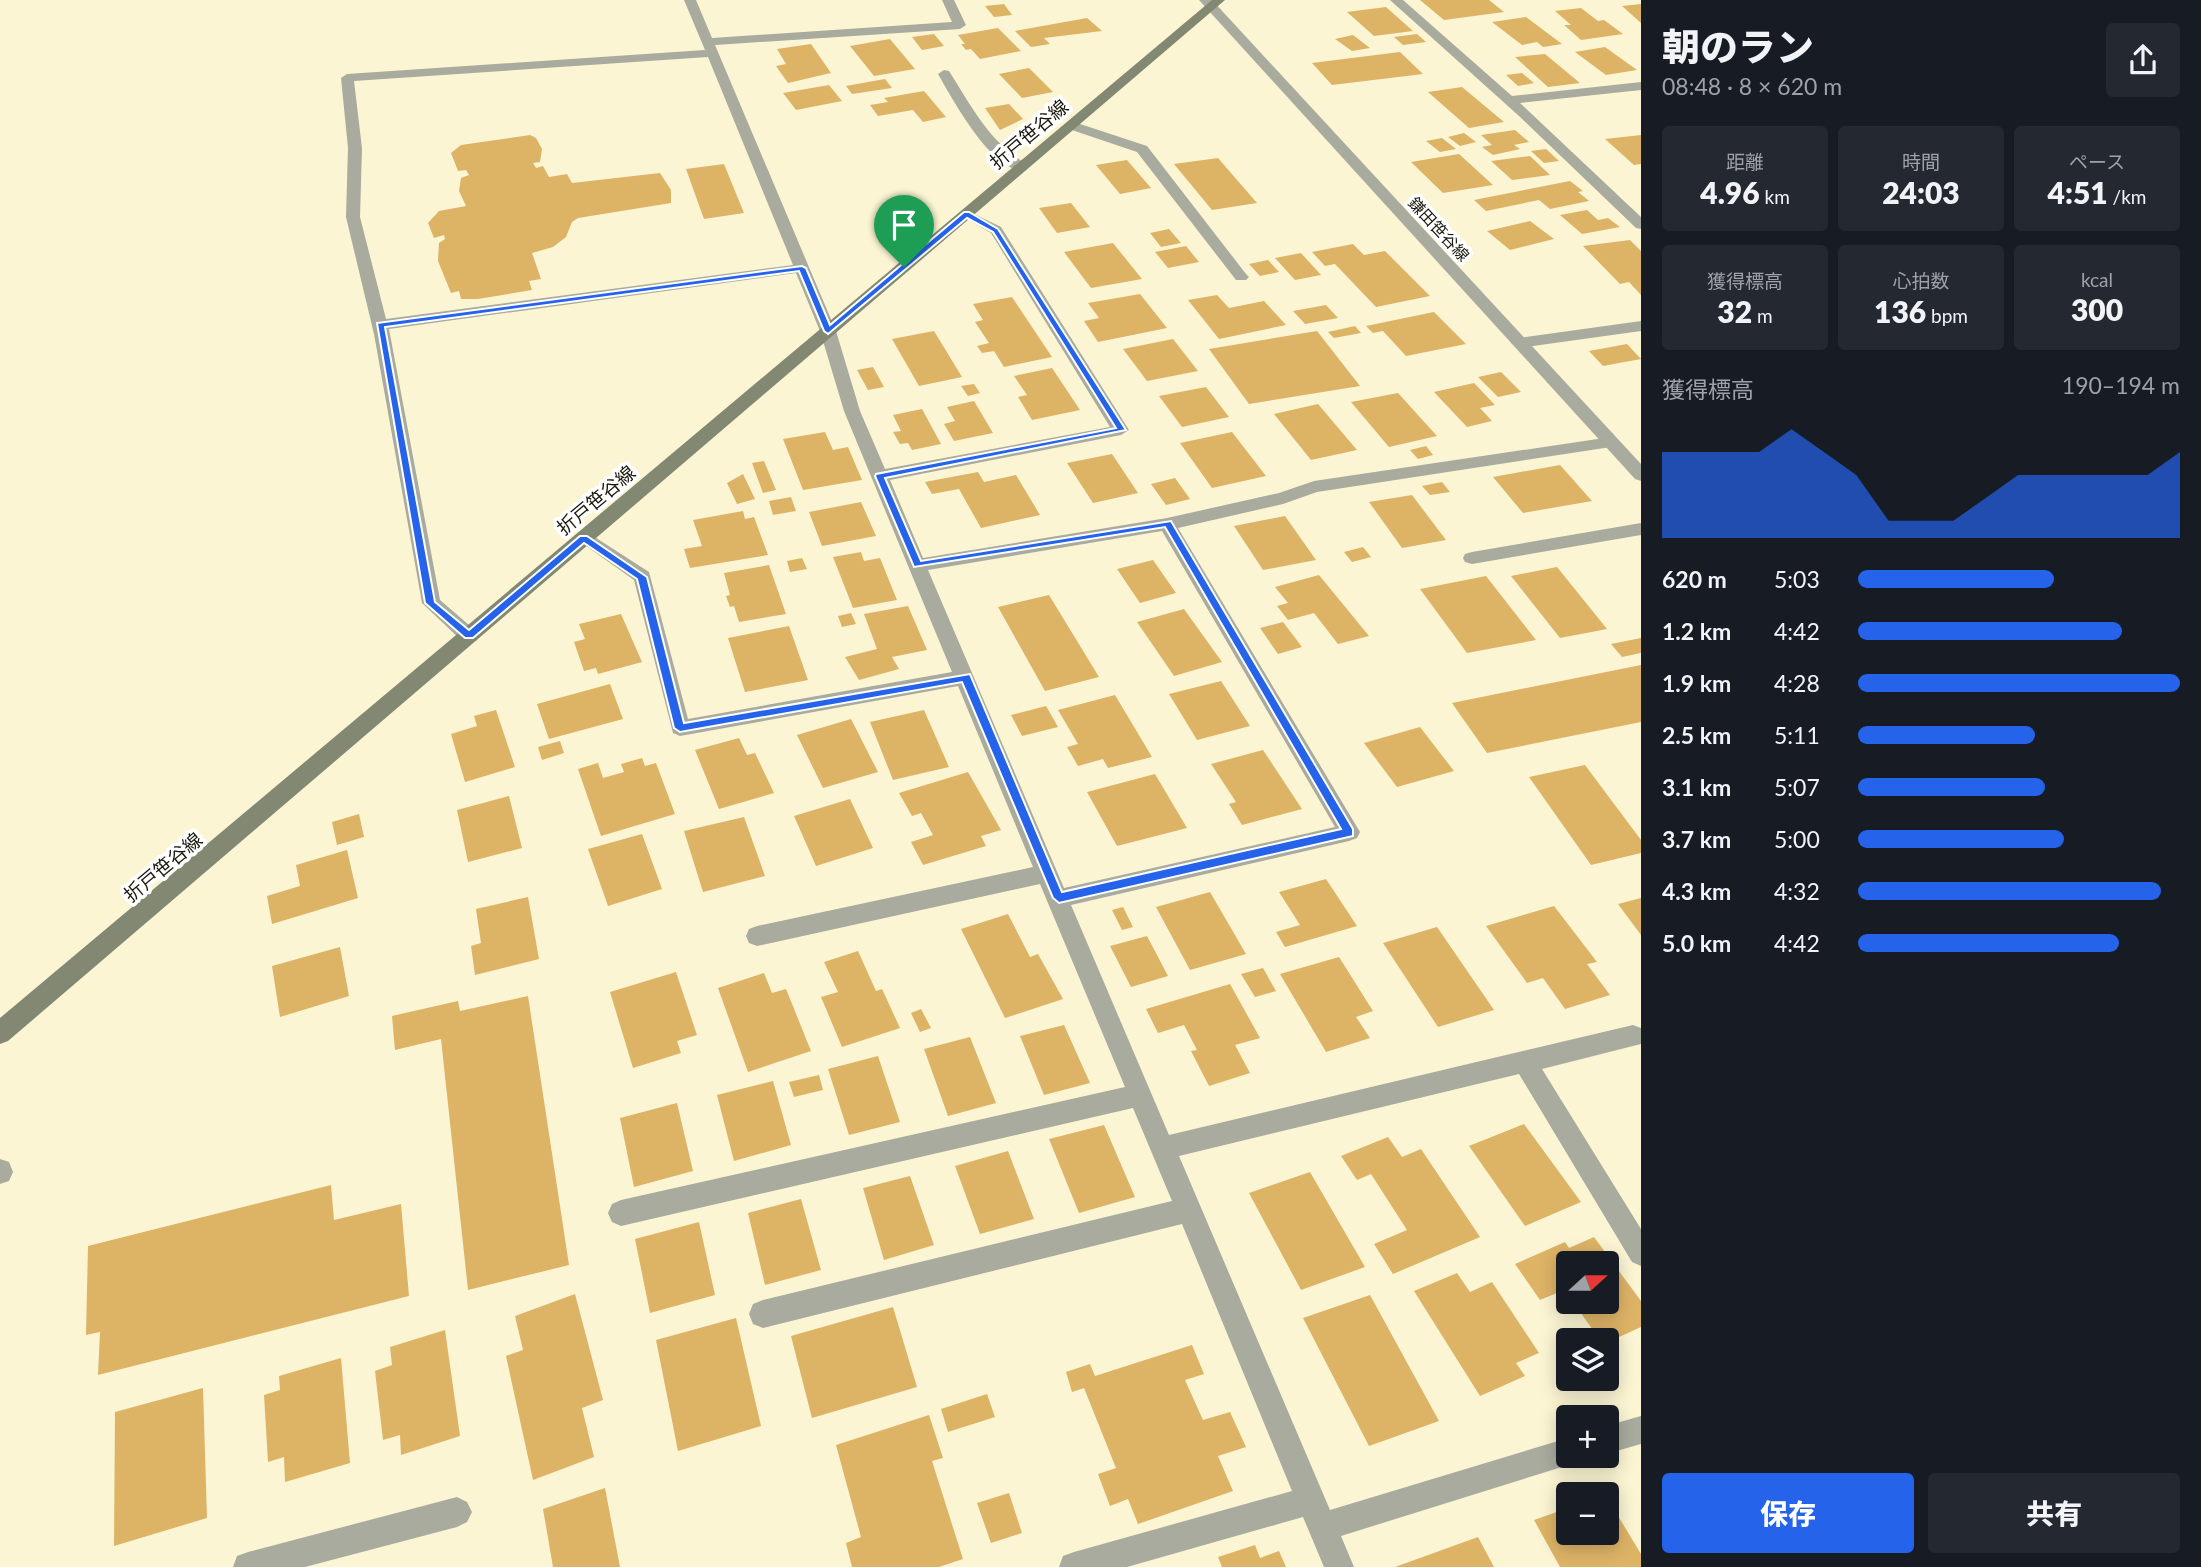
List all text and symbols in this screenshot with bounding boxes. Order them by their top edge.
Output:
text: 朝のラン [1662,23,1814,69]
button: share [2106,23,2180,97]
text: 08:48 · 8 × 620 m [1662,72,1842,100]
street label: 折戸笹谷線 [985,94,1072,173]
text: 距離 [1726,150,1764,173]
text: 時間 [1902,150,1940,173]
text: ペース [2069,150,2125,173]
text: 4.96 [1700,174,1760,210]
text: 24:03 [1882,174,1960,210]
text: 4:51 [2048,174,2108,210]
text: km [1760,185,1790,208]
text: /km [2108,185,2146,208]
street label: 鎌田笹谷線 [1405,193,1474,264]
pin [874,195,934,267]
icon: arrive [885,206,923,244]
text: kcal [2081,268,2113,291]
text: 獲得標高 [1707,269,1783,292]
text: 心拍数 [1892,269,1950,292]
text: 300 [2071,291,2123,327]
text: 32 [1717,293,1752,329]
text: 136 [1874,293,1926,329]
text: m [1752,304,1773,327]
text: bpm [1926,304,1968,327]
text: 190–194 m [2062,371,2180,399]
text: 獲得標高 [1662,375,1754,403]
street label: 折戸笹谷線 [552,460,639,539]
text: 620 m [1662,565,1727,593]
text: 5:03 [1774,565,1820,593]
text: 1.2 km [1662,617,1731,645]
text: 4:42 [1774,617,1820,645]
text: 1.9 km [1662,669,1731,697]
text: 4:28 [1774,669,1820,697]
text: 2.5 km [1662,721,1731,749]
text: 5:11 [1774,721,1820,749]
text: 3.1 km [1662,773,1731,801]
text: 5:07 [1774,773,1820,801]
text: 3.7 km [1662,825,1731,853]
text: 5:00 [1774,825,1820,853]
street label: 折戸笹谷線 [119,827,206,906]
text: 4.3 km [1662,877,1731,905]
text: 4:32 [1774,877,1820,905]
text: 5.0 km [1662,929,1731,957]
text: 4:42 [1774,929,1820,957]
north arrow [1556,1251,1619,1314]
map controls [1556,1251,1619,1545]
button: layers [1556,1328,1619,1391]
button: + [1556,1405,1619,1468]
button: 保存 [1662,1473,1914,1553]
button: 共有 [1928,1473,2180,1553]
button: − [1556,1482,1619,1545]

